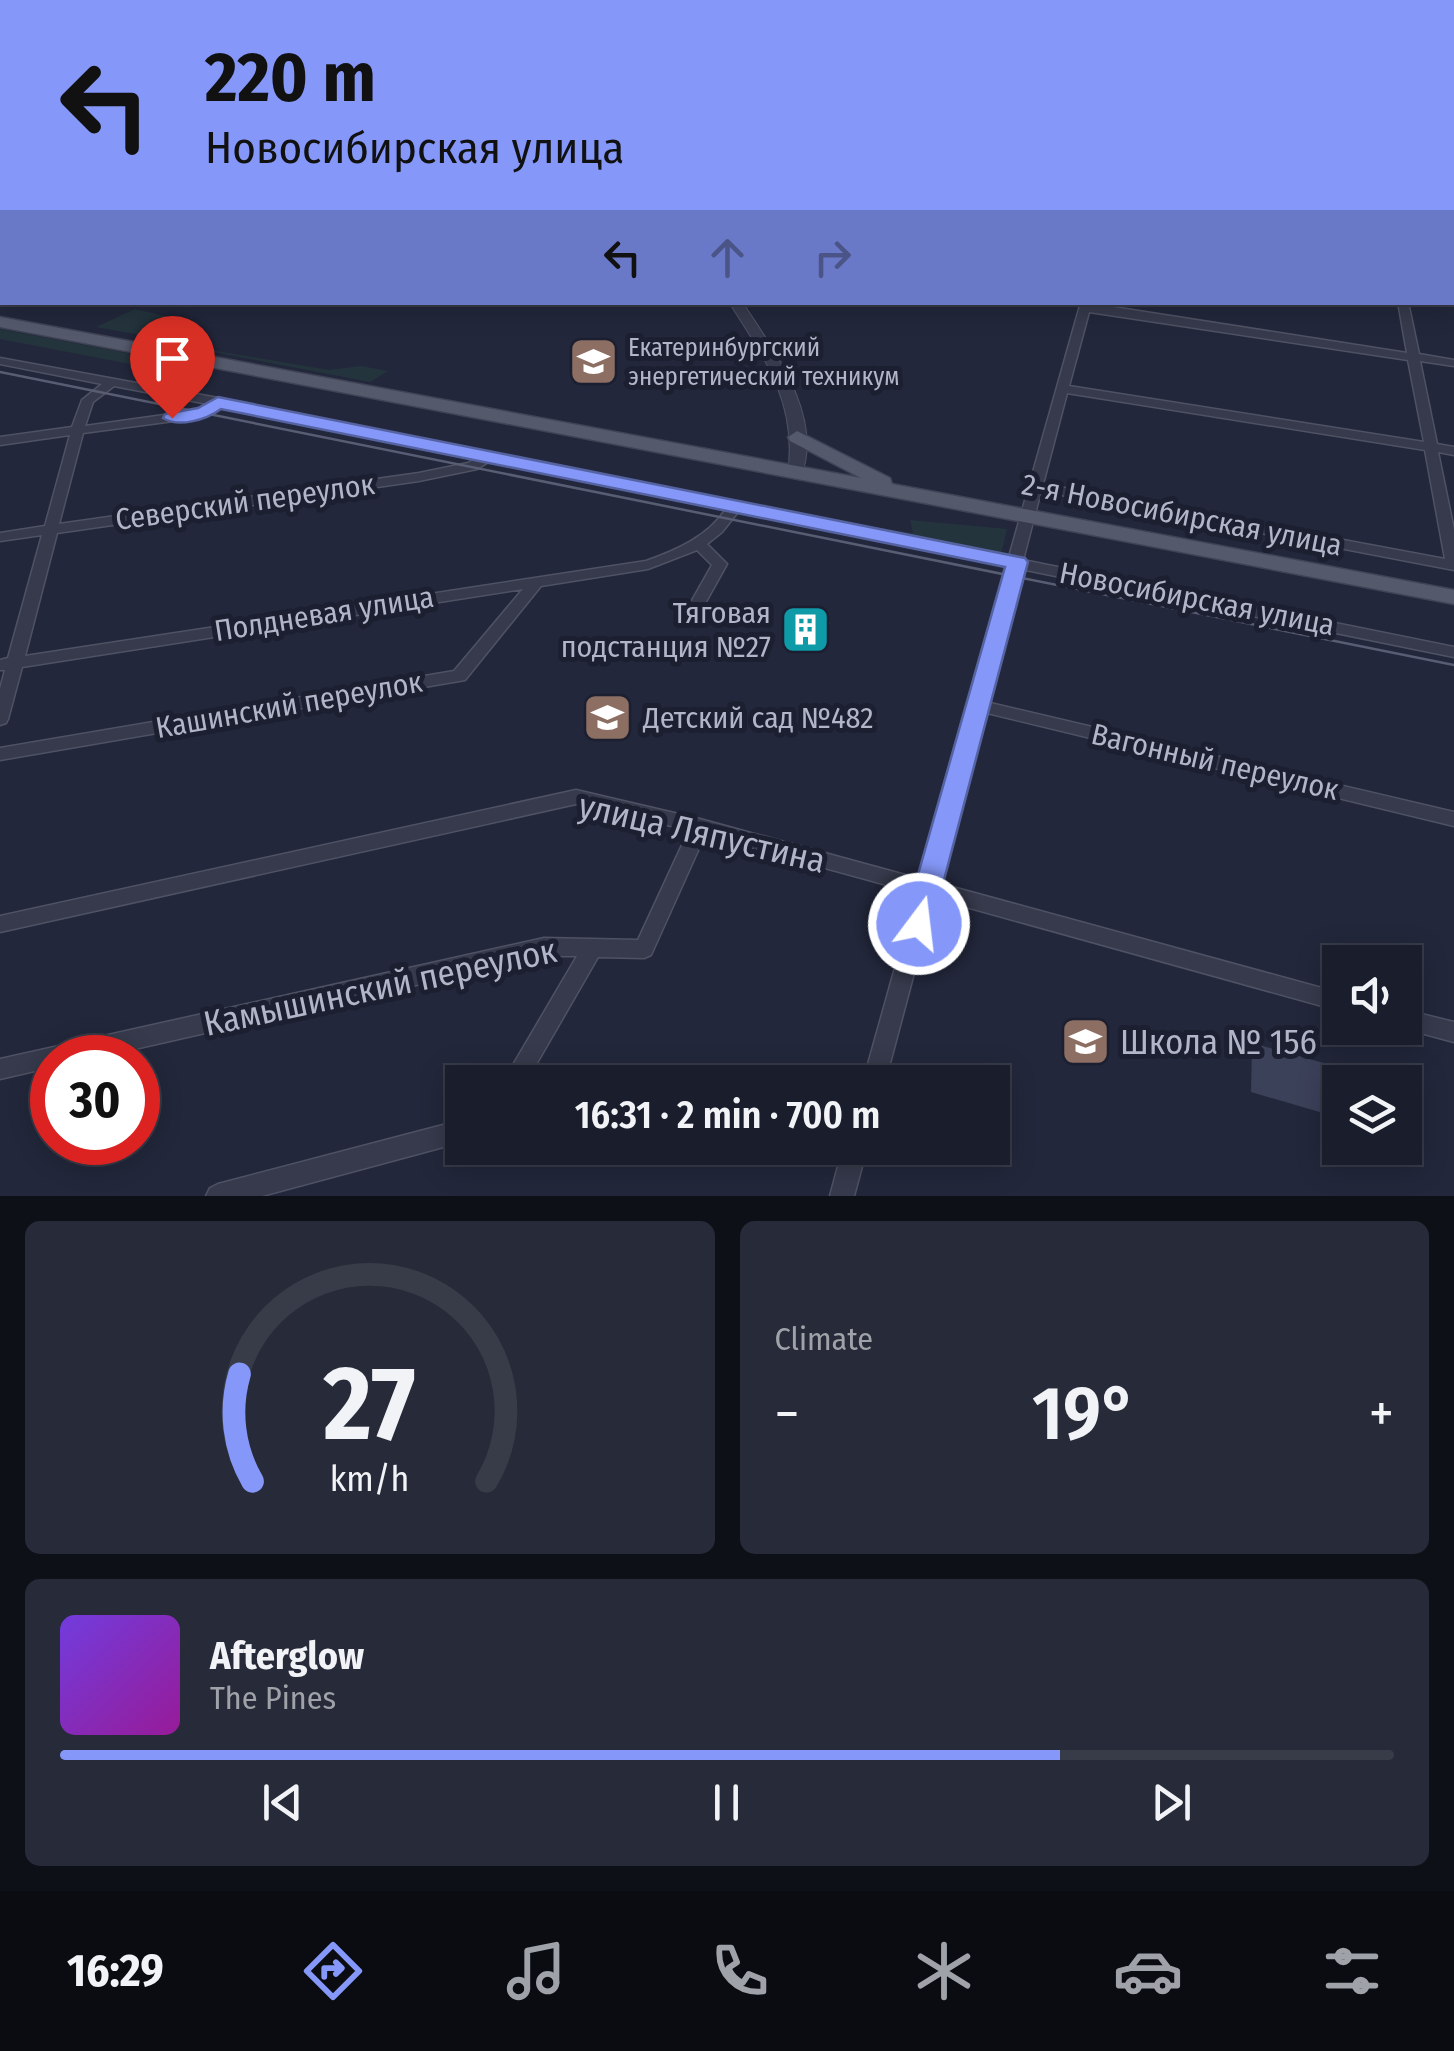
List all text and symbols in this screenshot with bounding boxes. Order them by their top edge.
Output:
text: 220 m [205,36,376,120]
icon: left [40,40,170,170]
text: Новосибирская улица [205,121,624,175]
icon: left [595,230,650,285]
icon: ahead [700,230,755,285]
icon: right [805,230,860,285]
pin [130,316,215,419]
icon: arrive [145,331,200,386]
place label: Екатеринбургский энергетический техникум [628,333,899,392]
school or university icon: Екатеринбургский энергетический техникум [567,335,619,387]
street label: Северский переулок [113,466,377,538]
street label: 2-я Новосибирская улица [1019,466,1345,564]
street label: Новосибирская улица [1056,555,1338,643]
street label: Полдневая улица [212,579,436,649]
place label: Тяговая подстанция №27 [561,595,771,665]
building icon: Тяговая подстанция №27 [780,604,832,656]
street label: Кашинский переулок [153,664,425,746]
school or university icon: Детский сад №482 [582,692,634,744]
place label: Детский сад №482 [642,700,874,736]
street label: Вагонный переулок [1088,716,1342,808]
street label: улица Ляпустина [575,784,829,882]
position arrow [867,872,971,976]
street label: Камышинский переулок [200,929,561,1045]
map controls [1322,945,1422,1165]
button: sound [1322,945,1422,1045]
school or university icon: Школа № 156 [1059,1016,1111,1068]
place label: Школа № 156 [1120,1021,1317,1063]
speed limit sign: 30 [30,1035,160,1165]
button: layers [1322,1065,1422,1165]
text: 16:31 · 2 min · 700 m [575,1092,880,1138]
text: Climate [775,1320,873,1358]
text: 27 [323,1342,416,1467]
text: 19° [1032,1369,1136,1459]
text: − [775,1381,799,1447]
text: + [1369,1381,1394,1447]
text: km/h [330,1458,410,1500]
text: Afterglow [210,1633,364,1679]
text: The Pines [210,1679,336,1717]
icon: previous [255,1775,310,1830]
icon: pause [699,1775,754,1830]
icon: next [1144,1775,1199,1830]
icon: directions [298,1936,368,2006]
icon: music [501,1936,571,2006]
icon: phone [705,1936,775,2006]
icon: climate [909,1936,979,2006]
icon: car [1113,1936,1183,2006]
icon: filters [1317,1936,1387,2006]
text: 16:29 [67,1944,164,1998]

